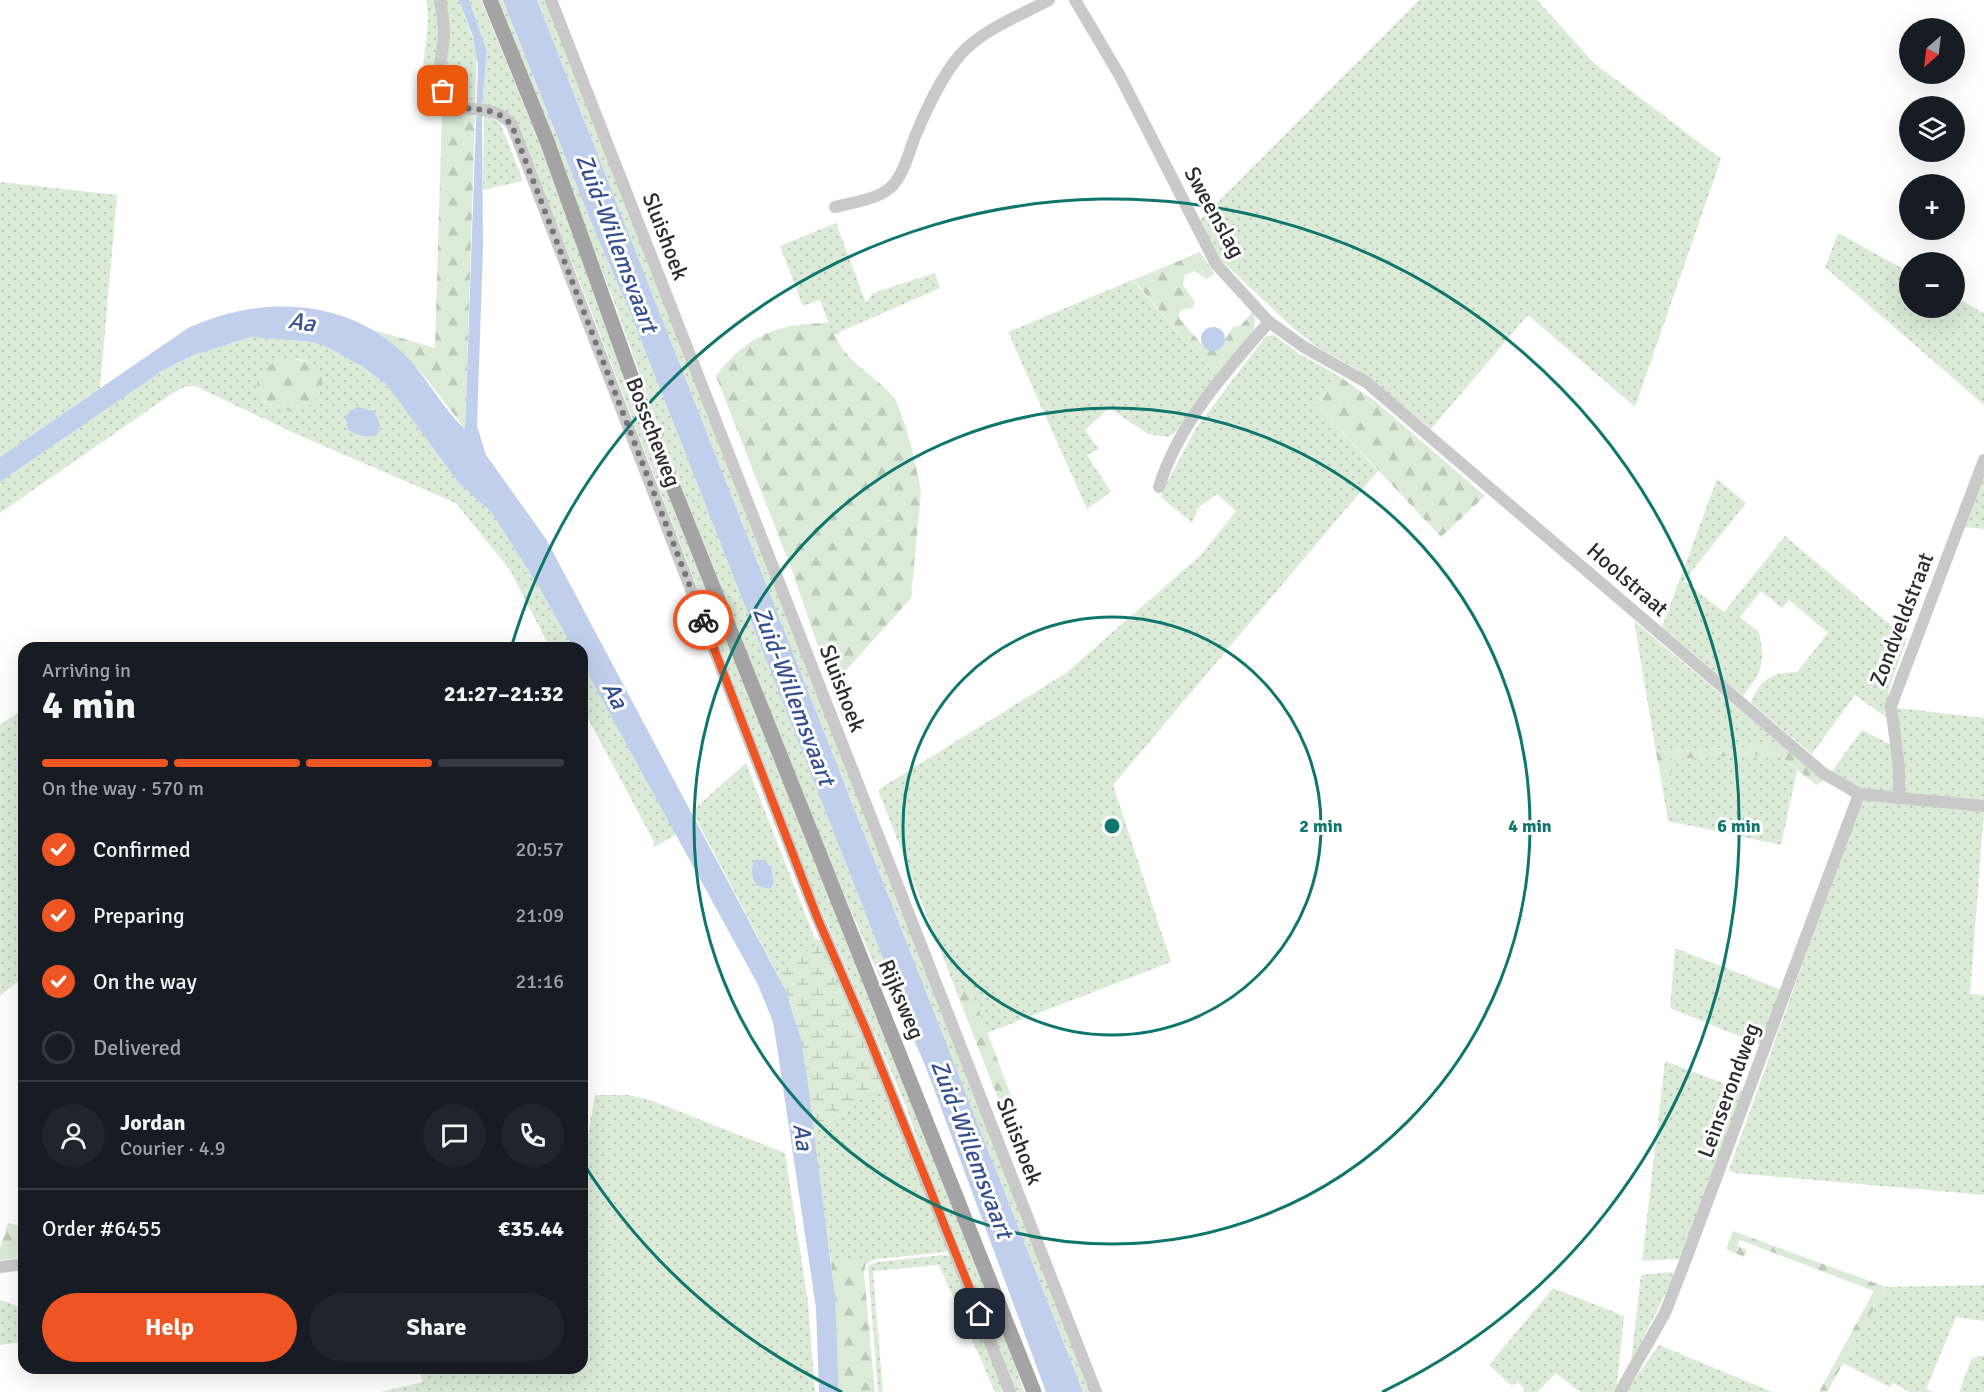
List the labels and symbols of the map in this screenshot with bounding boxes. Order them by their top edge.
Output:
north arrow [1899,18,1965,84]
pin [417,65,468,116]
water label: Zuid-Willemsvaart [569,150,666,339]
street label: Sweenslag [1178,162,1251,263]
street label: Sluishoek [637,189,695,284]
water label: Aa [286,305,318,339]
street label: Bosscheweg [620,374,687,491]
street label: Hoolstraat [1581,537,1674,622]
street label: Zondveldstraat [1864,548,1939,690]
courier [673,590,733,650]
water label: Zuid-Willemsvaart [746,603,843,792]
street label: Sluishoek [814,641,872,736]
water label: Aa [595,676,635,715]
text: 2 min [1299,815,1343,837]
text: 4 min [1508,815,1552,837]
text: 6 min [1717,815,1761,837]
centre of rings [1102,816,1122,836]
street label: Rijksweg [873,955,930,1043]
street label: Leinserondweg [1692,1019,1765,1161]
water label: Zuid-Willemsvaart [924,1056,1021,1245]
street label: Sluishoek [991,1094,1049,1189]
water label: Aa [786,1122,820,1153]
pin [954,1288,1005,1339]

